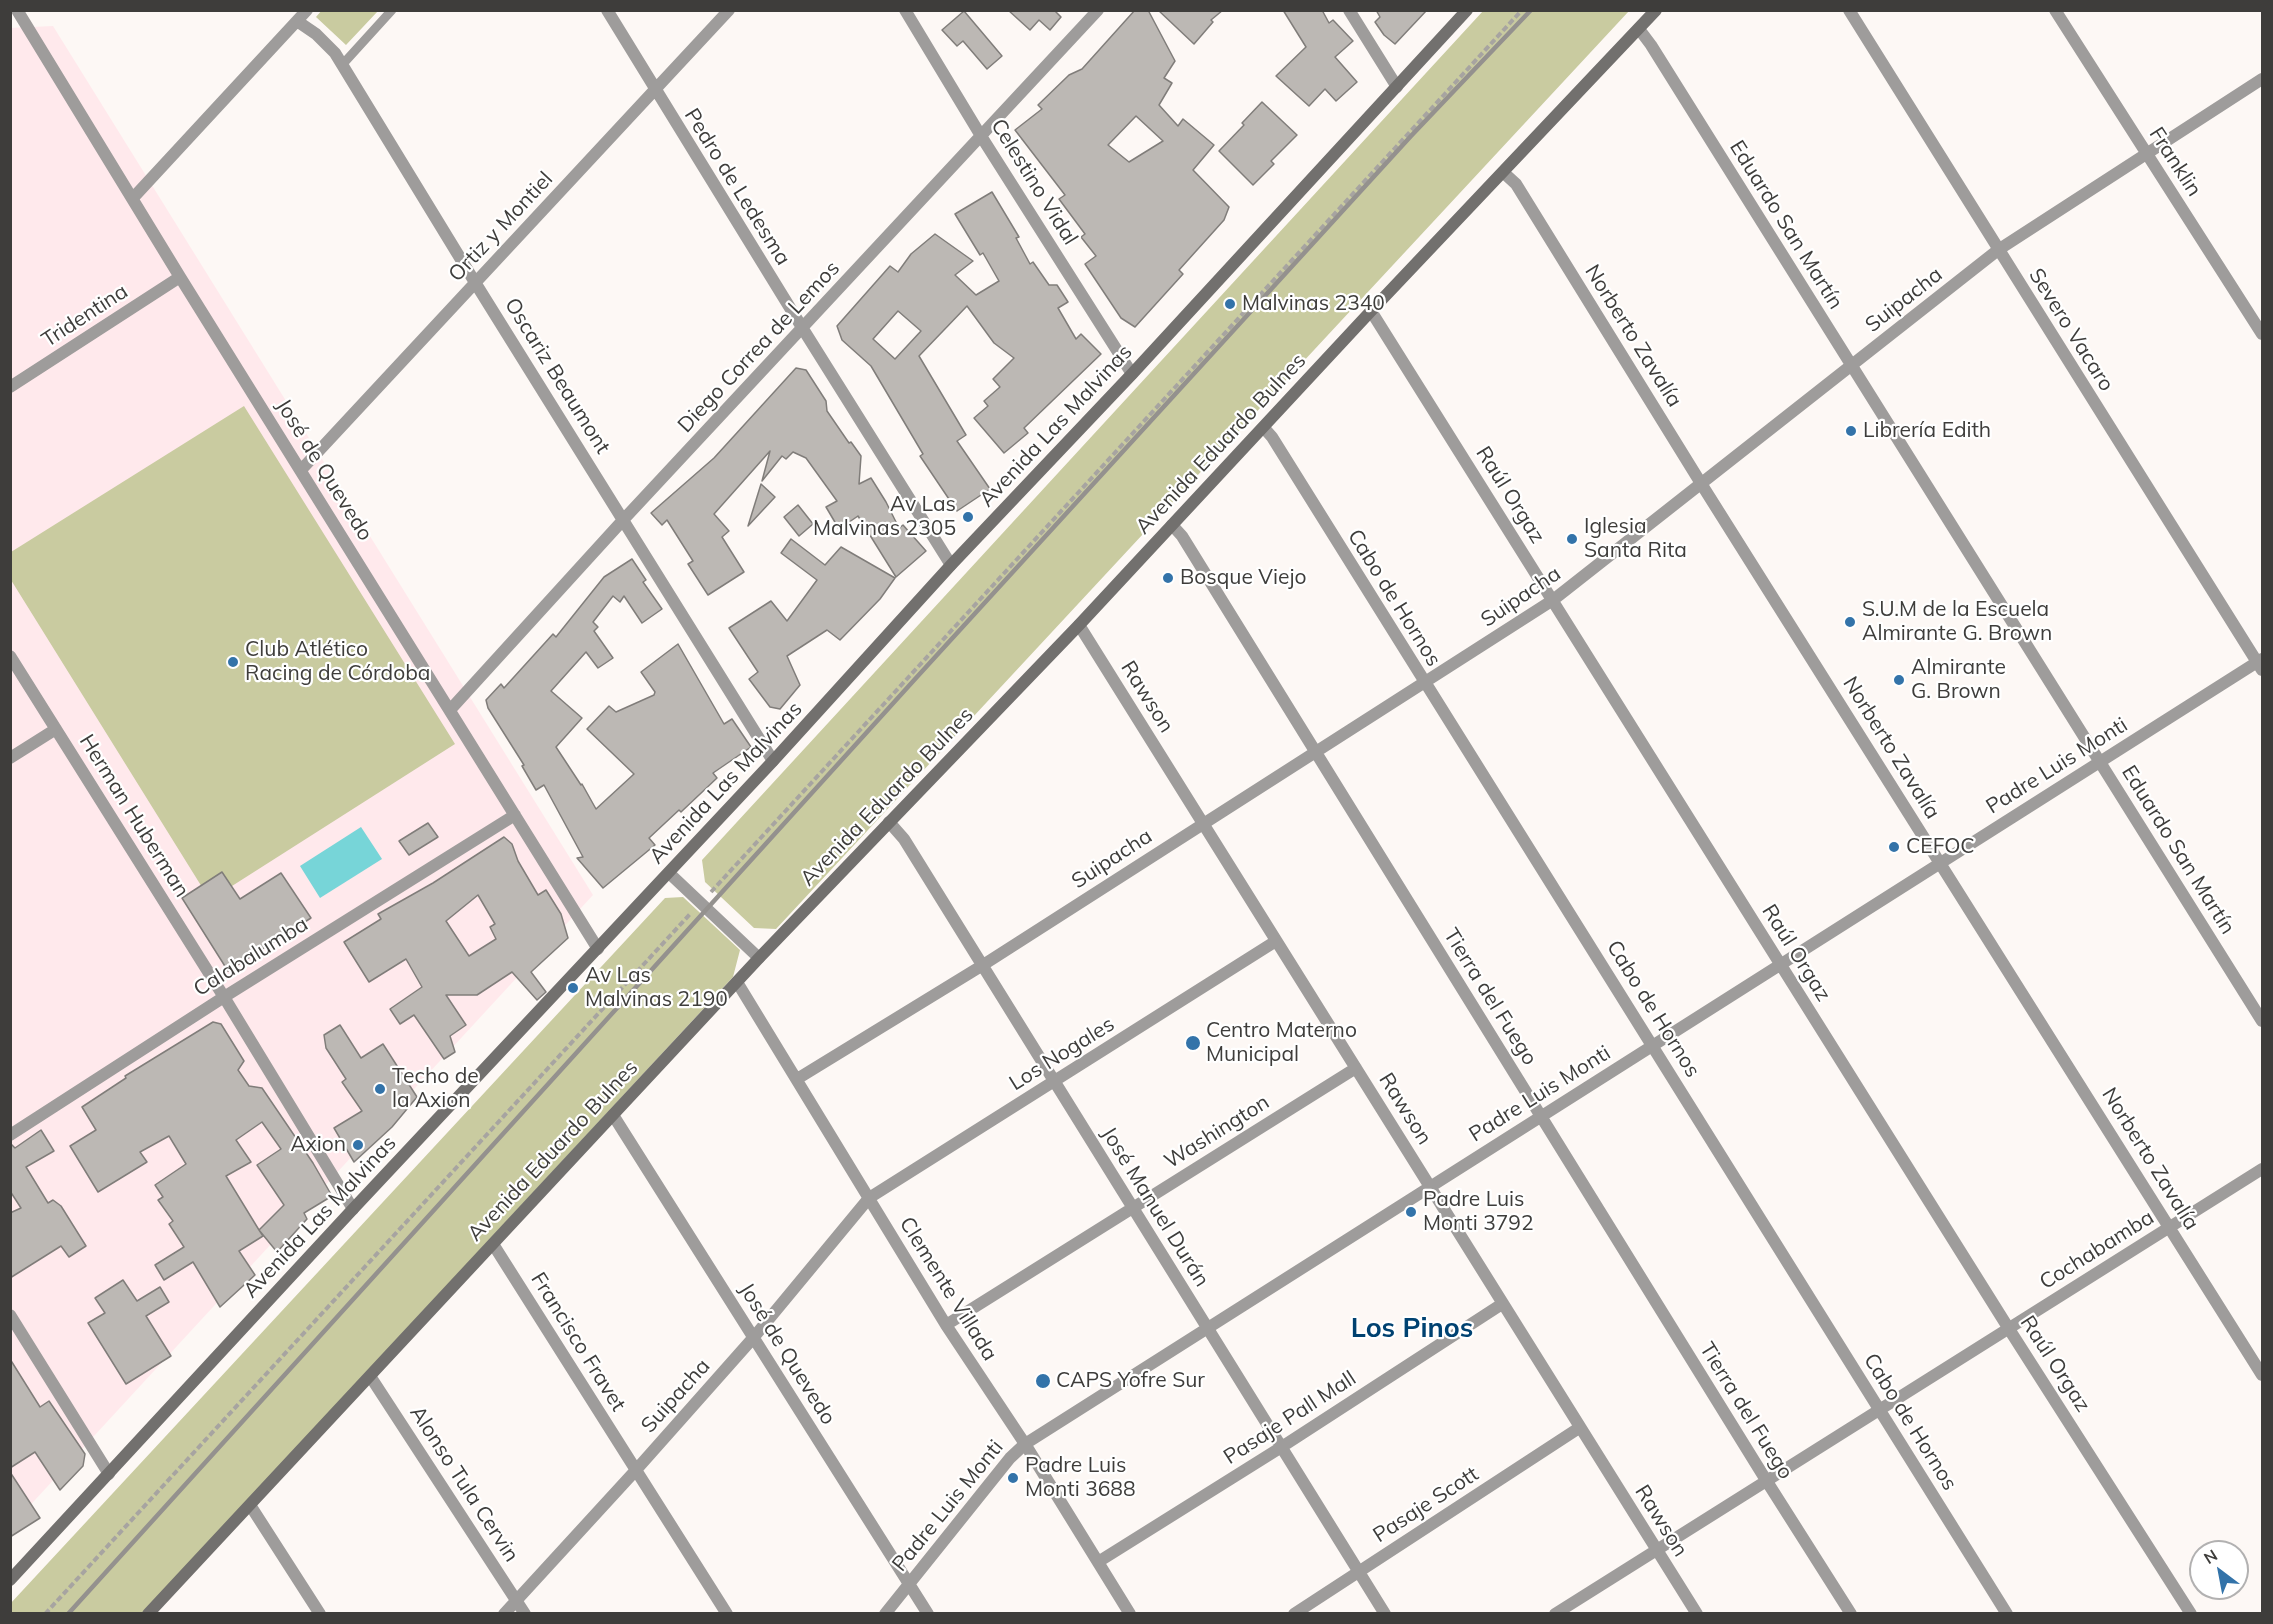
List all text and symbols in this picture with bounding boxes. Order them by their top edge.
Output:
street label: Pedro de Ledesma [679,104,795,270]
street label: Celestino Vidal [985,114,1083,250]
street label: Franklin [2143,123,2207,201]
street label: Eduardo San Martín [1724,136,1848,314]
street label: Ortiz y Montiel [444,167,558,287]
street label: Diego Correa de Lemos [673,256,845,438]
street label: Norberto Zavalía [1579,260,1687,412]
street label: Suipacha [1861,262,1947,338]
street label: Severo Vacaro [2023,264,2119,396]
street label: Tridentina [37,279,133,353]
place label: Malvinas 2340 [1242,291,1385,317]
street label: Oscariz Beaumont [499,293,615,459]
marker: Malvinas 2340 [1223,297,1237,311]
street label: Avenida Las Malvinas [974,340,1138,512]
street label: Avenida Eduardo Bulnes [1131,348,1311,540]
street label: José de Quevedo [270,394,378,546]
place label: Librería Edith [1863,418,1991,444]
marker: Librería Edith [1844,424,1858,438]
street label: Raúl Orgaz [1470,442,1550,548]
place label: Av Las Malvinas 2305 [813,492,956,542]
marker: Av Las Malvinas 2305 [961,510,975,524]
place label: Iglesia Santa Rita [1584,514,1687,564]
street label: Cabo de Hornos [1342,525,1446,671]
marker: Iglesia Santa Rita [1565,532,1579,546]
street label: Suipacha [1476,561,1566,633]
place label: Bosque Viejo [1180,565,1306,591]
marker: Bosque Viejo [1161,571,1175,585]
place label: S.U.M de la Escuela Almirante G. Brown [1862,597,2052,647]
marker: S.U.M de la Escuela Almirante G. Brown [1843,615,1857,629]
place label: Club Atlético Racing de Córdoba [245,637,430,687]
marker: Club Atlético Racing de Córdoba [226,655,240,669]
place label: Almirante G. Brown [1911,655,2006,705]
street label: Rawson [1115,657,1179,737]
street label: Norberto Zavalía [1837,672,1945,824]
marker: Almirante G. Brown [1892,673,1906,687]
street label: Avenida Las Malvinas [644,697,808,869]
street label: Avenida Eduardo Bulnes [795,703,979,891]
street label: Padre Luis Monti [1982,712,2132,820]
street label: Herman Huberman [74,730,194,902]
street label: Eduardo San Martín [2116,761,2240,939]
street label: Suipacha [1067,824,1157,894]
place label: CEFOC [1906,834,1975,860]
marker: CEFOC [1887,840,1901,854]
street label: Raúl Orgaz [1756,900,1836,1006]
street label: Calabalumba [189,912,313,1002]
street label: Tierra del Fuego [1438,924,1542,1070]
street label: Cabo de Hornos [1601,936,1705,1082]
place label: Av Las Malvinas 2190 [585,963,728,1013]
marker: Av Las Malvinas 2190 [566,981,580,995]
street label: Los Nogales [1005,1012,1119,1096]
place label: Centro Materno Municipal [1206,1018,1357,1068]
marker: Centro Materno Municipal [1184,1034,1202,1052]
street label: Padre Luis Monti [1465,1040,1615,1148]
street label: Avenida Eduardo Bulnes [463,1055,643,1247]
place label: Techo de la Axion [392,1064,479,1114]
street label: Rawson [1373,1069,1437,1149]
marker: Techo de la Axion [373,1082,387,1096]
street label: Norberto Zavalía [2096,1083,2204,1235]
street label: Washington [1160,1090,1274,1174]
street label: José Manuel Durán [1096,1123,1214,1291]
street label: Avenida Las Malvinas [238,1131,402,1303]
place label: Axion [290,1132,346,1158]
marker: Axion [351,1138,365,1152]
place label: Padre Luis Monti 3792 [1423,1187,1534,1237]
marker: Padre Luis Monti 3792 [1404,1205,1418,1219]
street label: Cochabamba [2035,1205,2159,1295]
street label: Clemente Villada [894,1213,1002,1365]
street label: Francisco Fravet [525,1268,631,1416]
street label: José de Quevedo [733,1278,841,1430]
street label: Raúl Orgaz [2015,1311,2095,1417]
district label: Los Pinos [1351,1313,1473,1345]
street label: Tierra del Fuego [1694,1338,1798,1484]
street label: Cabo de Hornos [1858,1349,1962,1495]
street label: Suipacha [636,1354,716,1438]
street label: Pasaje Pall Mall [1219,1366,1361,1470]
place label: CAPS Yofre Sur [1056,1368,1205,1394]
marker: CAPS Yofre Sur [1034,1372,1052,1390]
street label: Alonso Tula Cervin [404,1401,524,1567]
street label: Padre Luis Monti [887,1435,1009,1577]
place label: Padre Luis Monti 3688 [1025,1453,1136,1503]
street label: Pasaje Scott [1369,1462,1483,1548]
marker: Padre Luis Monti 3688 [1006,1471,1020,1485]
street label: Rawson [1629,1481,1693,1561]
north arrow [2189,1540,2249,1600]
text: N [2200,1545,2221,1568]

